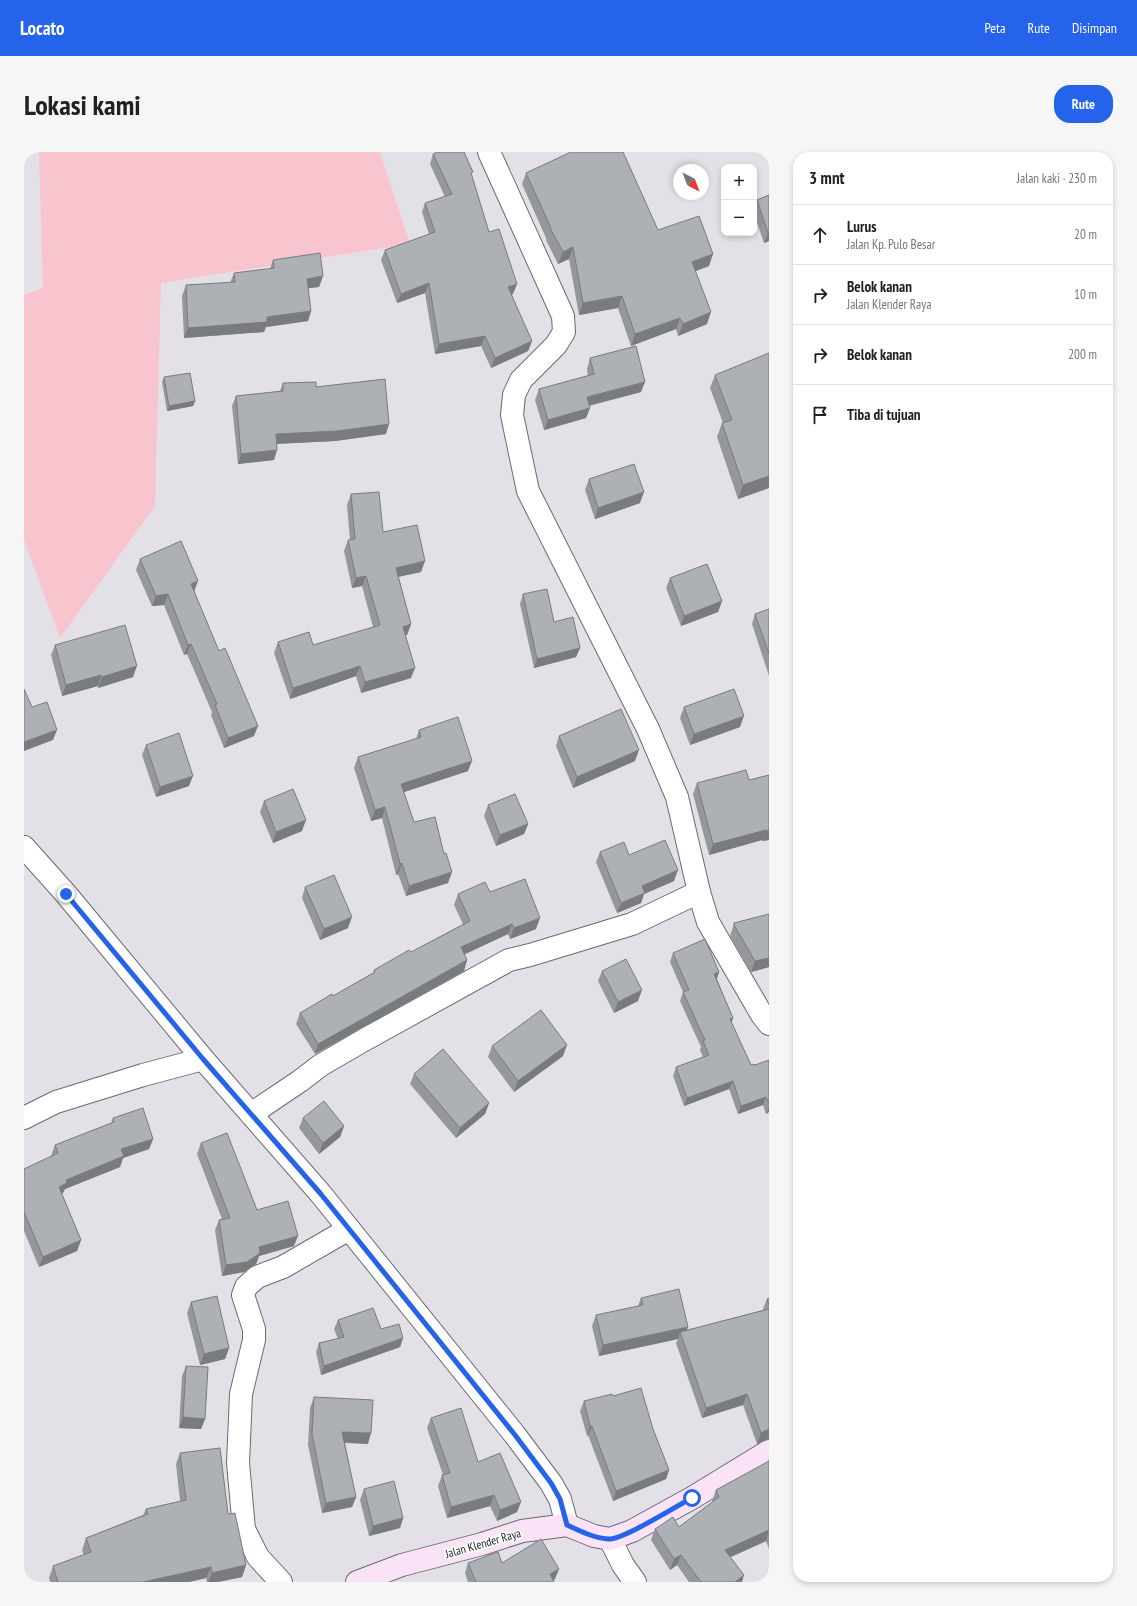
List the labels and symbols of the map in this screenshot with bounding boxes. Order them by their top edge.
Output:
north arrow [673,164,709,200]
route end [57,885,75,903]
route start [683,1489,701,1507]
street label: Jalan Klender Raya [443,1525,523,1561]

